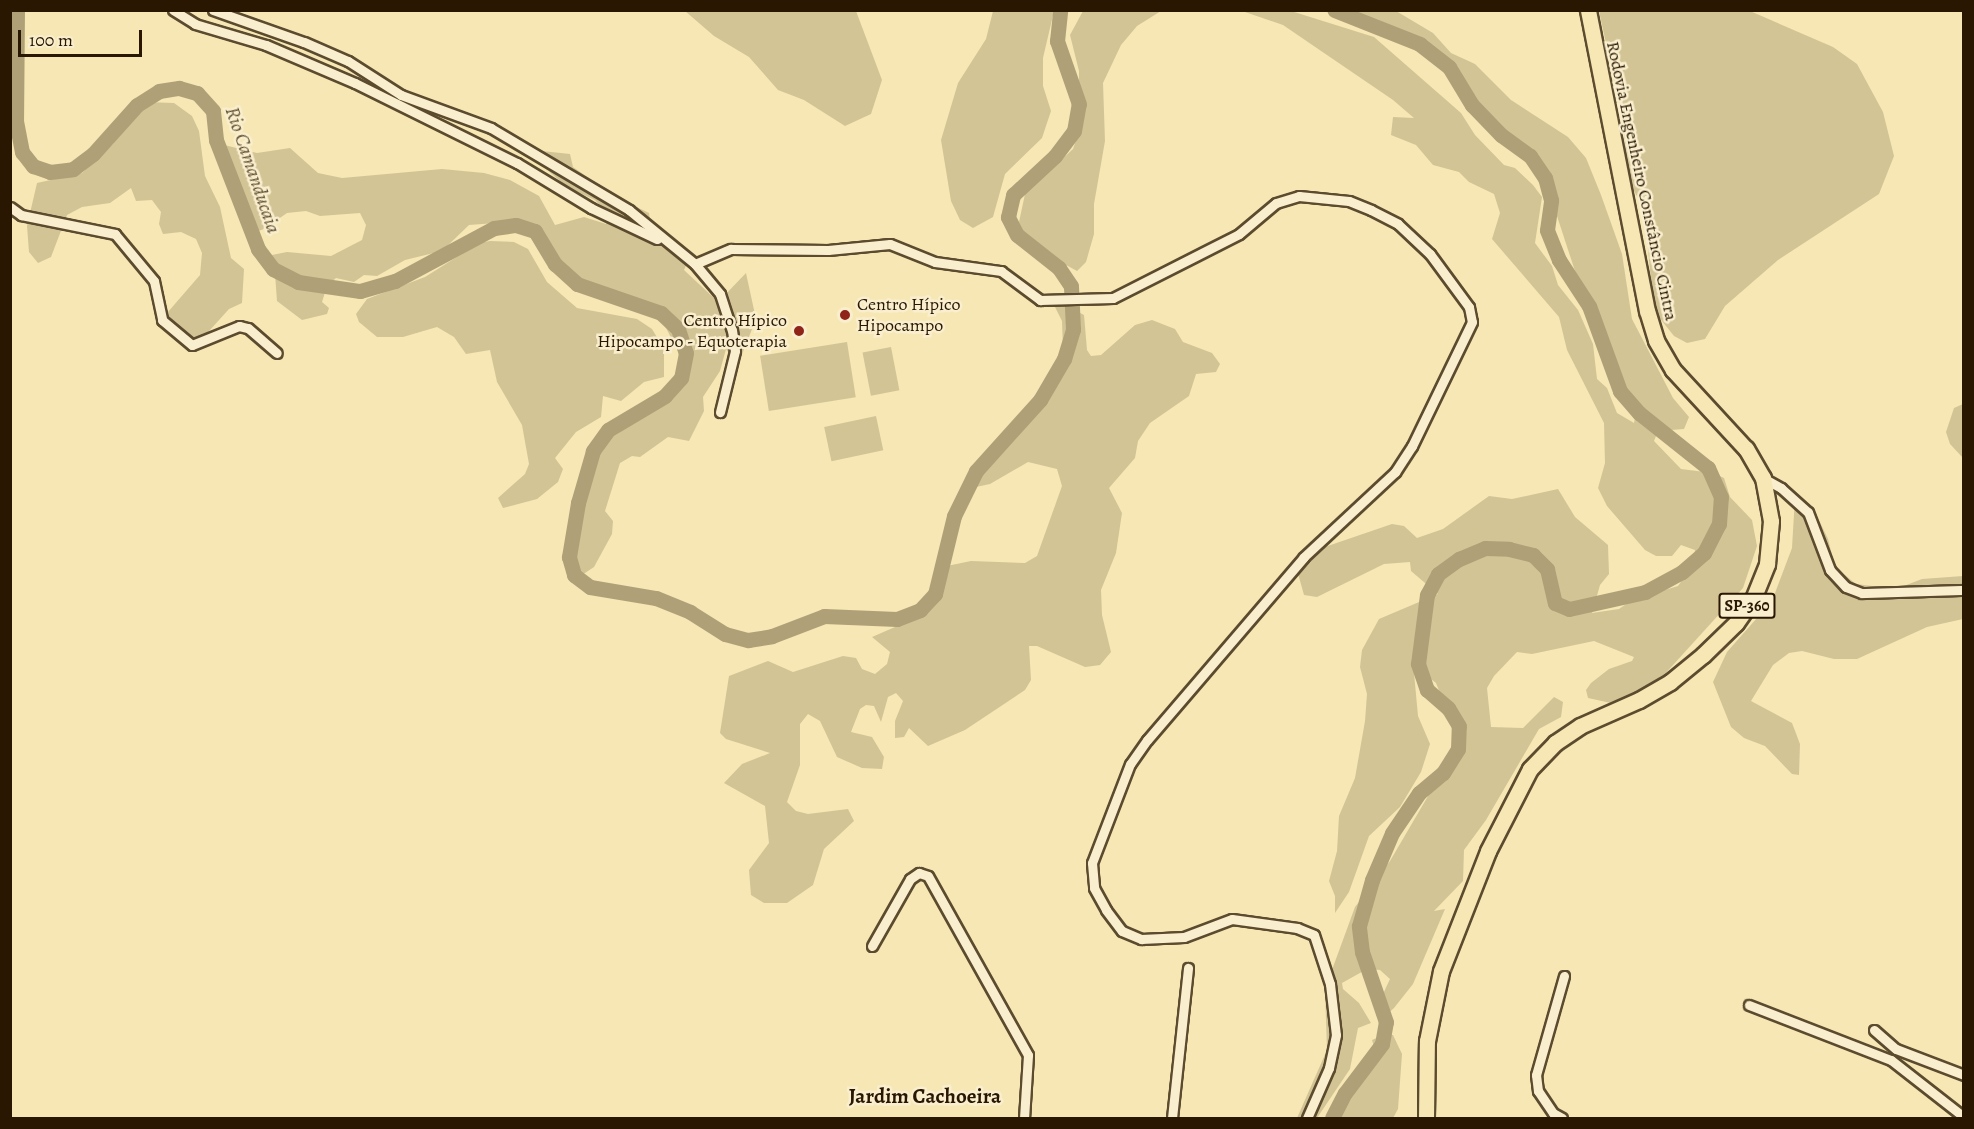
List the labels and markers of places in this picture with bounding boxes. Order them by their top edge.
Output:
place label: Centro Hípico Hipocampo [857,294,960,336]
marker: Centro Hípico Hipocampo [838,308,852,322]
place label: Centro Hípico Hipocampo - Equoterapia [597,310,787,352]
marker: Centro Hípico Hipocampo - Equoterapia [792,324,806,338]

